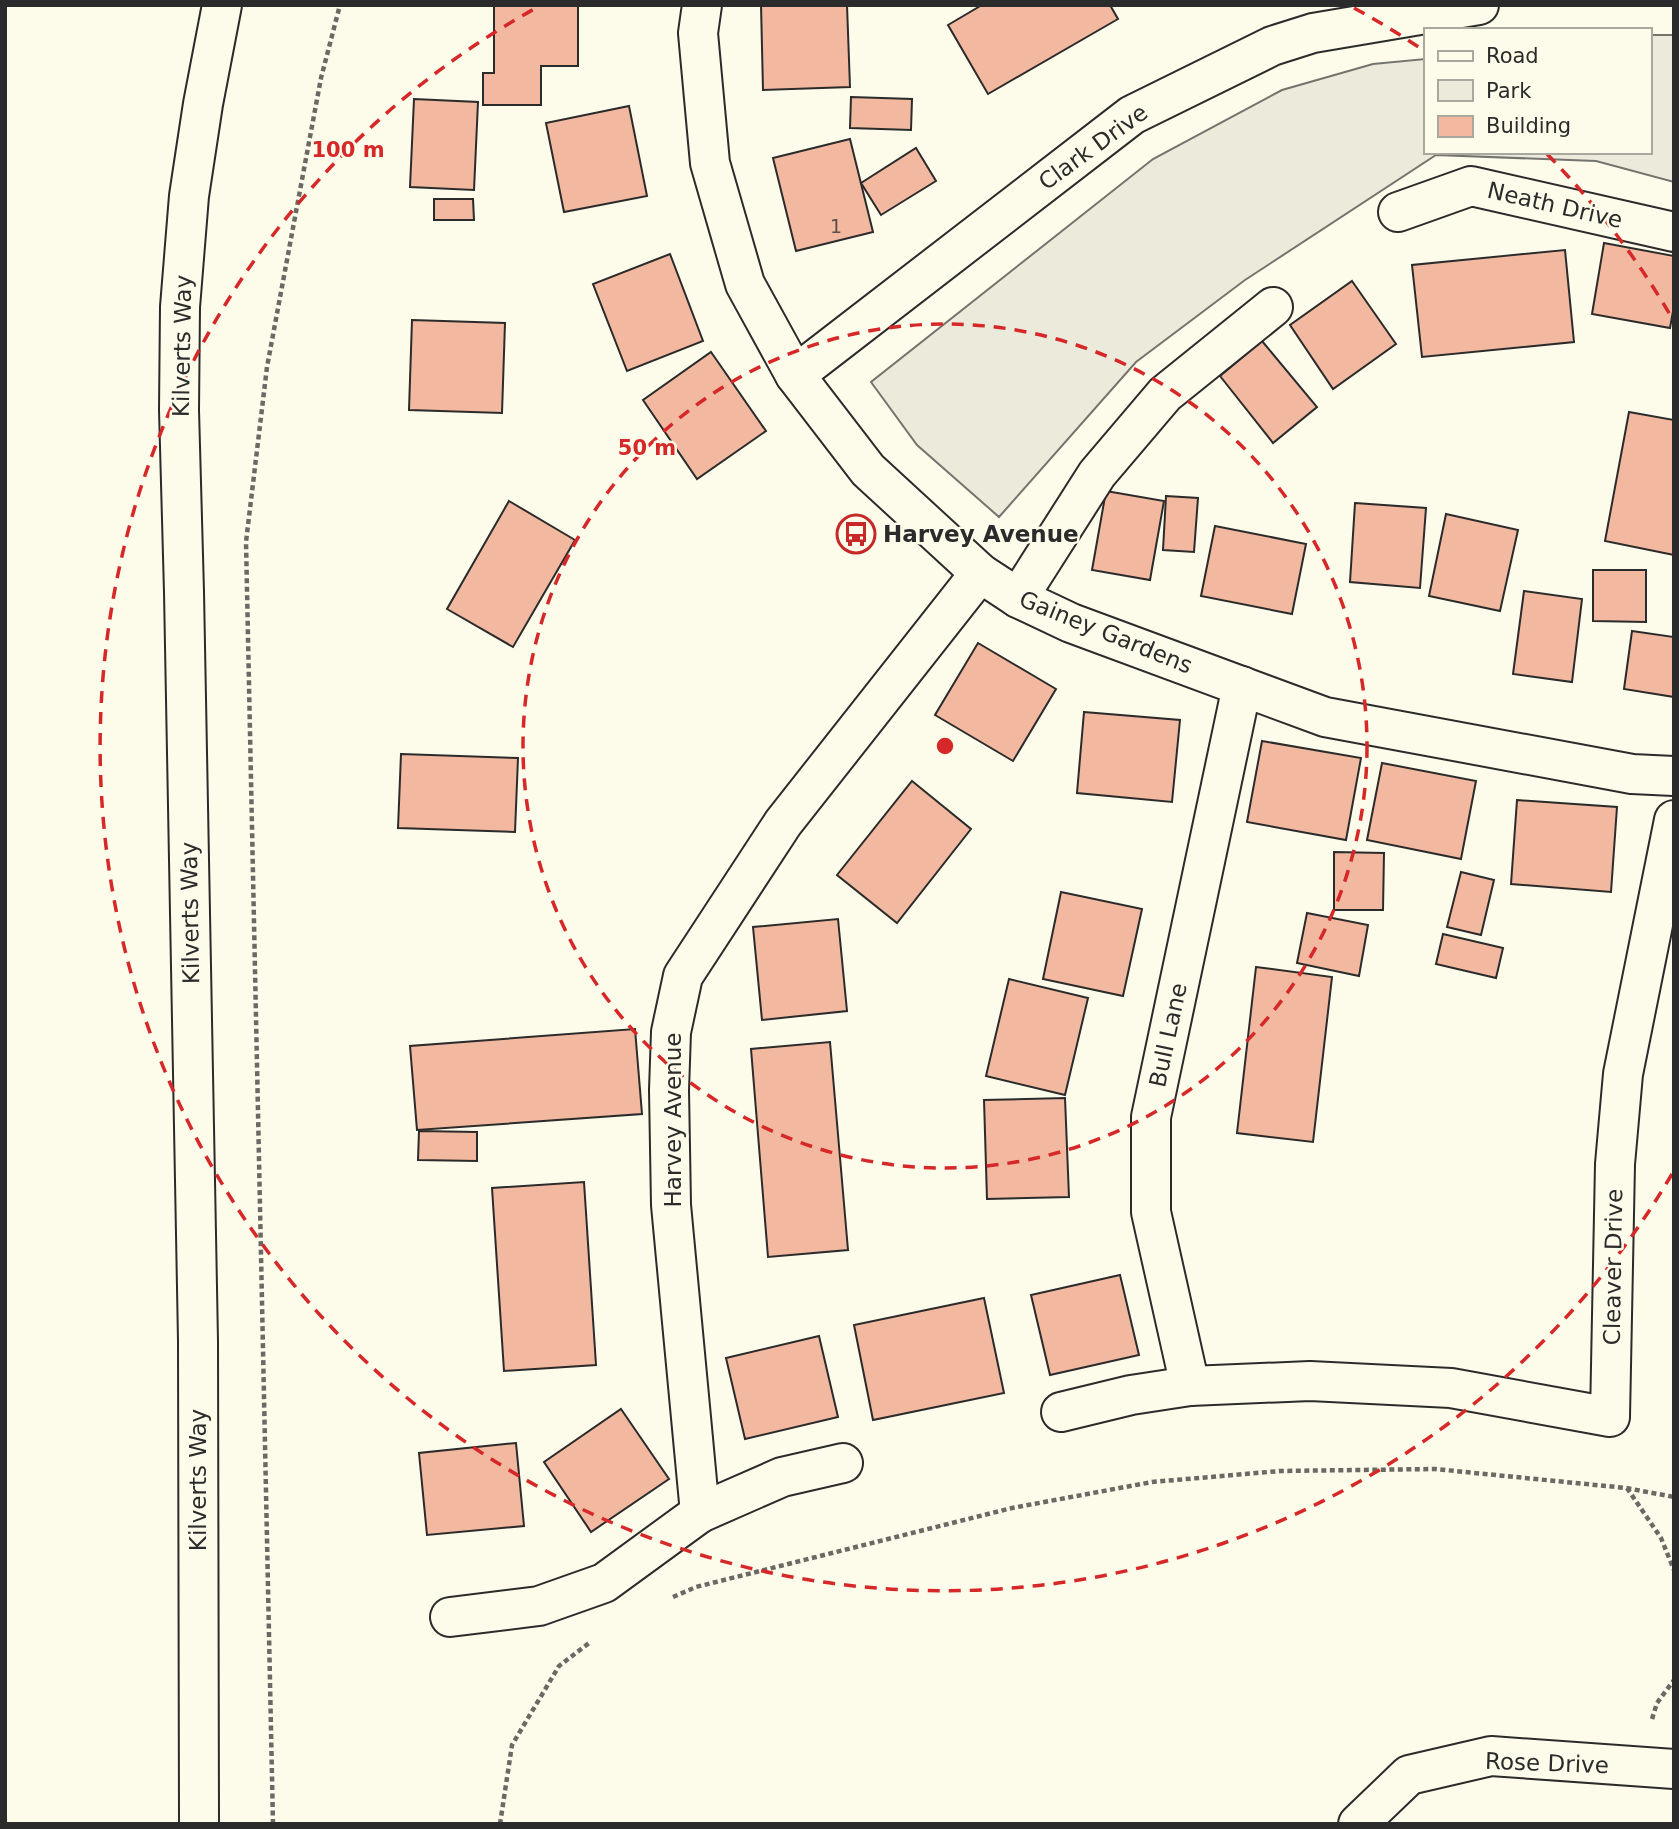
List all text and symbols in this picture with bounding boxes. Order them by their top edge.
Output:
legend [1424,28,1651,154]
text: Road [1486,44,1539,68]
text: Park [1486,79,1532,103]
street label: Clark Drive [1034,99,1152,195]
text: Building [1486,114,1571,138]
text: 100 m [311,138,385,162]
street label: Neath Drive [1485,177,1625,233]
house number: 1 [830,215,842,237]
street label: Kilverts Way [168,275,196,417]
text: 50 m [618,436,676,460]
bus stop icon: Harvey Avenue [835,513,877,555]
place label: Harvey Avenue [883,521,1079,547]
street label: Gainey Gardens [1016,585,1196,679]
centre of rings [933,734,957,758]
street label: Kilverts Way [176,842,204,984]
street label: Bull Lane [1144,980,1192,1090]
street label: Harvey Avenue [660,1033,686,1207]
street label: Cleaver Drive [1599,1189,1627,1345]
street label: Kilverts Way [185,1409,211,1551]
street label: Rose Drive [1485,1748,1609,1778]

